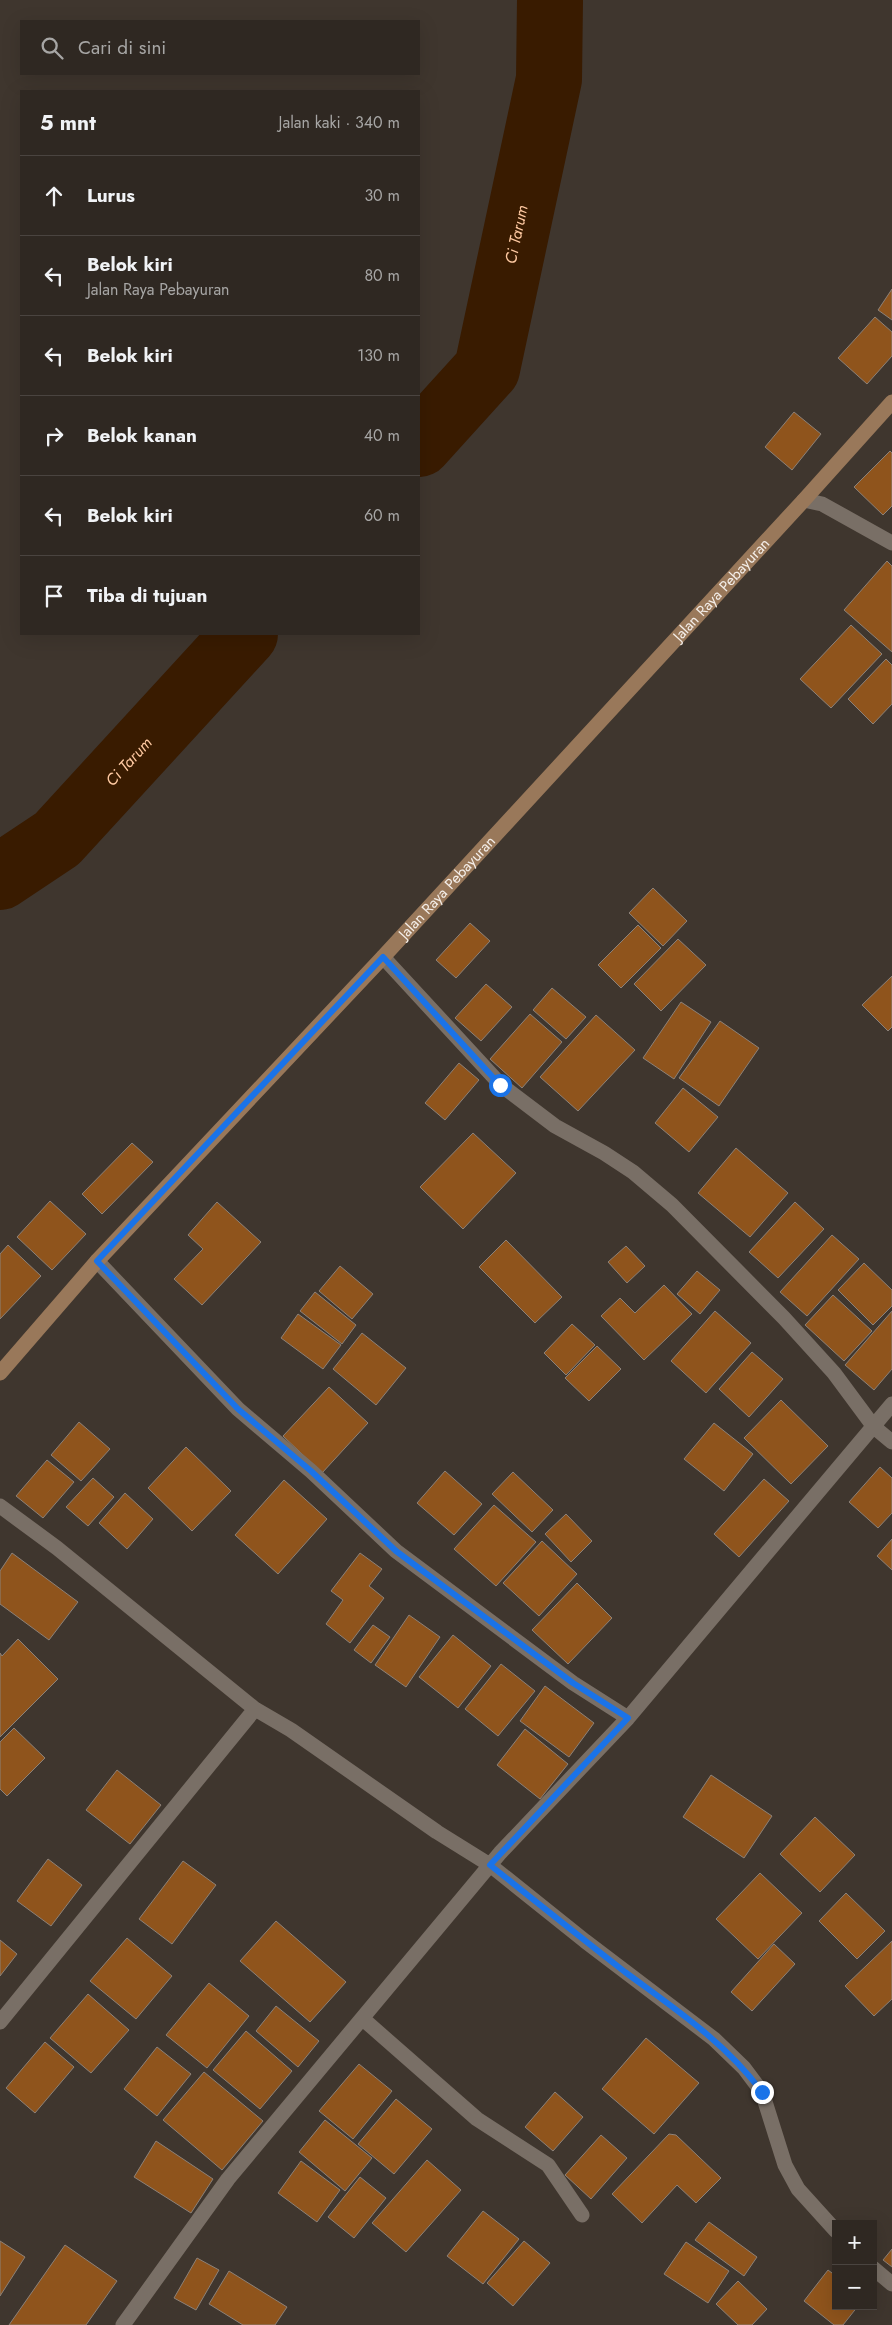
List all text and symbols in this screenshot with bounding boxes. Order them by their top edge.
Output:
search box [20,20,420,75]
icon: search [38,34,66,62]
text: Cari di sini [78,34,166,61]
text: 5 mnt [40,108,96,138]
text: Jalan kaki · 340 m [279,111,400,134]
icon: ahead [40,182,68,210]
text: Lurus [87,182,135,209]
text: 30 m [364,184,400,207]
water label: Ci Tarum [498,203,533,266]
text: Belok kiri [87,251,173,278]
icon: left [40,262,68,290]
text: 80 m [364,264,400,287]
text: Jalan Raya Pebayuran [87,278,230,301]
icon: left [40,342,68,370]
text: Belok kiri [87,342,173,369]
text: 130 m [357,344,400,367]
icon: right [40,422,68,450]
text: Belok kanan [87,422,197,449]
text: 40 m [364,424,400,447]
icon: left [40,502,68,530]
text: Belok kiri [87,502,173,529]
text: 60 m [364,504,400,527]
street label: Jalan Raya Pebayuran [667,533,775,648]
icon: arrive [40,582,68,610]
text: Tiba di tujuan [87,582,207,609]
water label: Ci Tarum [100,732,157,791]
street label: Jalan Raya Pebayuran [392,831,500,946]
route start [489,1074,512,1097]
route end [751,2081,774,2104]
map controls [832,2220,877,2310]
button: + [832,2220,877,2265]
button: − [832,2265,877,2310]

